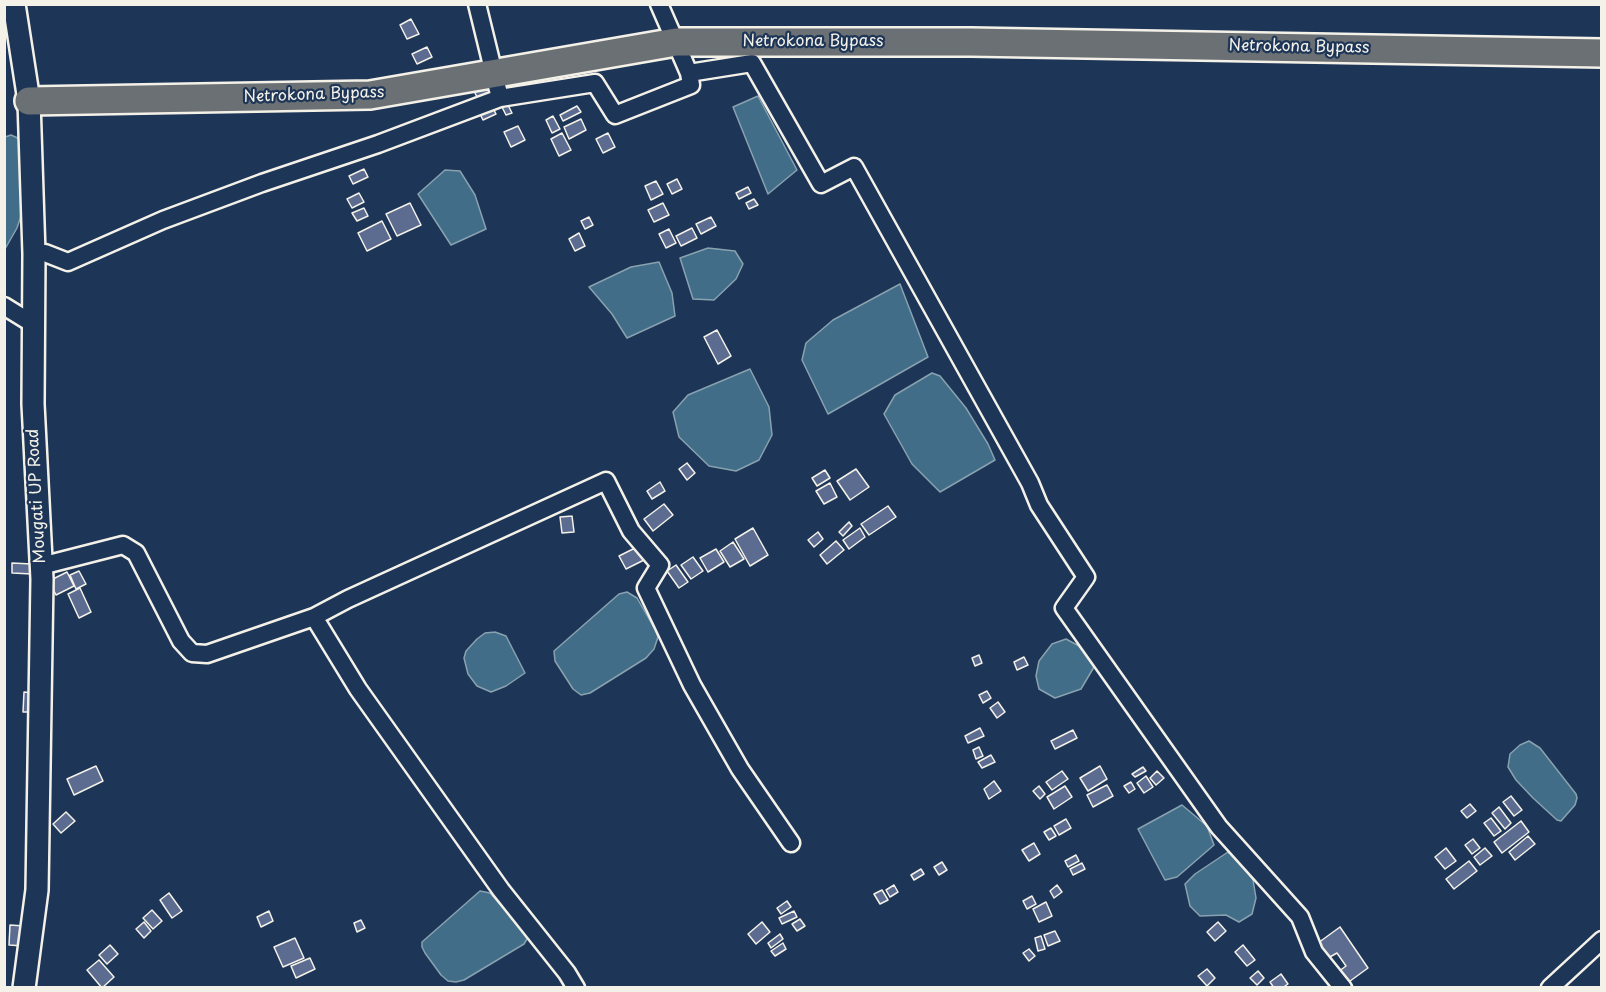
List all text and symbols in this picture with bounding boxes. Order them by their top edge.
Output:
street label: Netrokona Bypass [743,32,883,52]
street label: Netrokona Bypass [1228,36,1370,58]
street label: Netrokona Bypass [243,83,385,107]
street label: Mougati UP Road [24,428,50,564]

